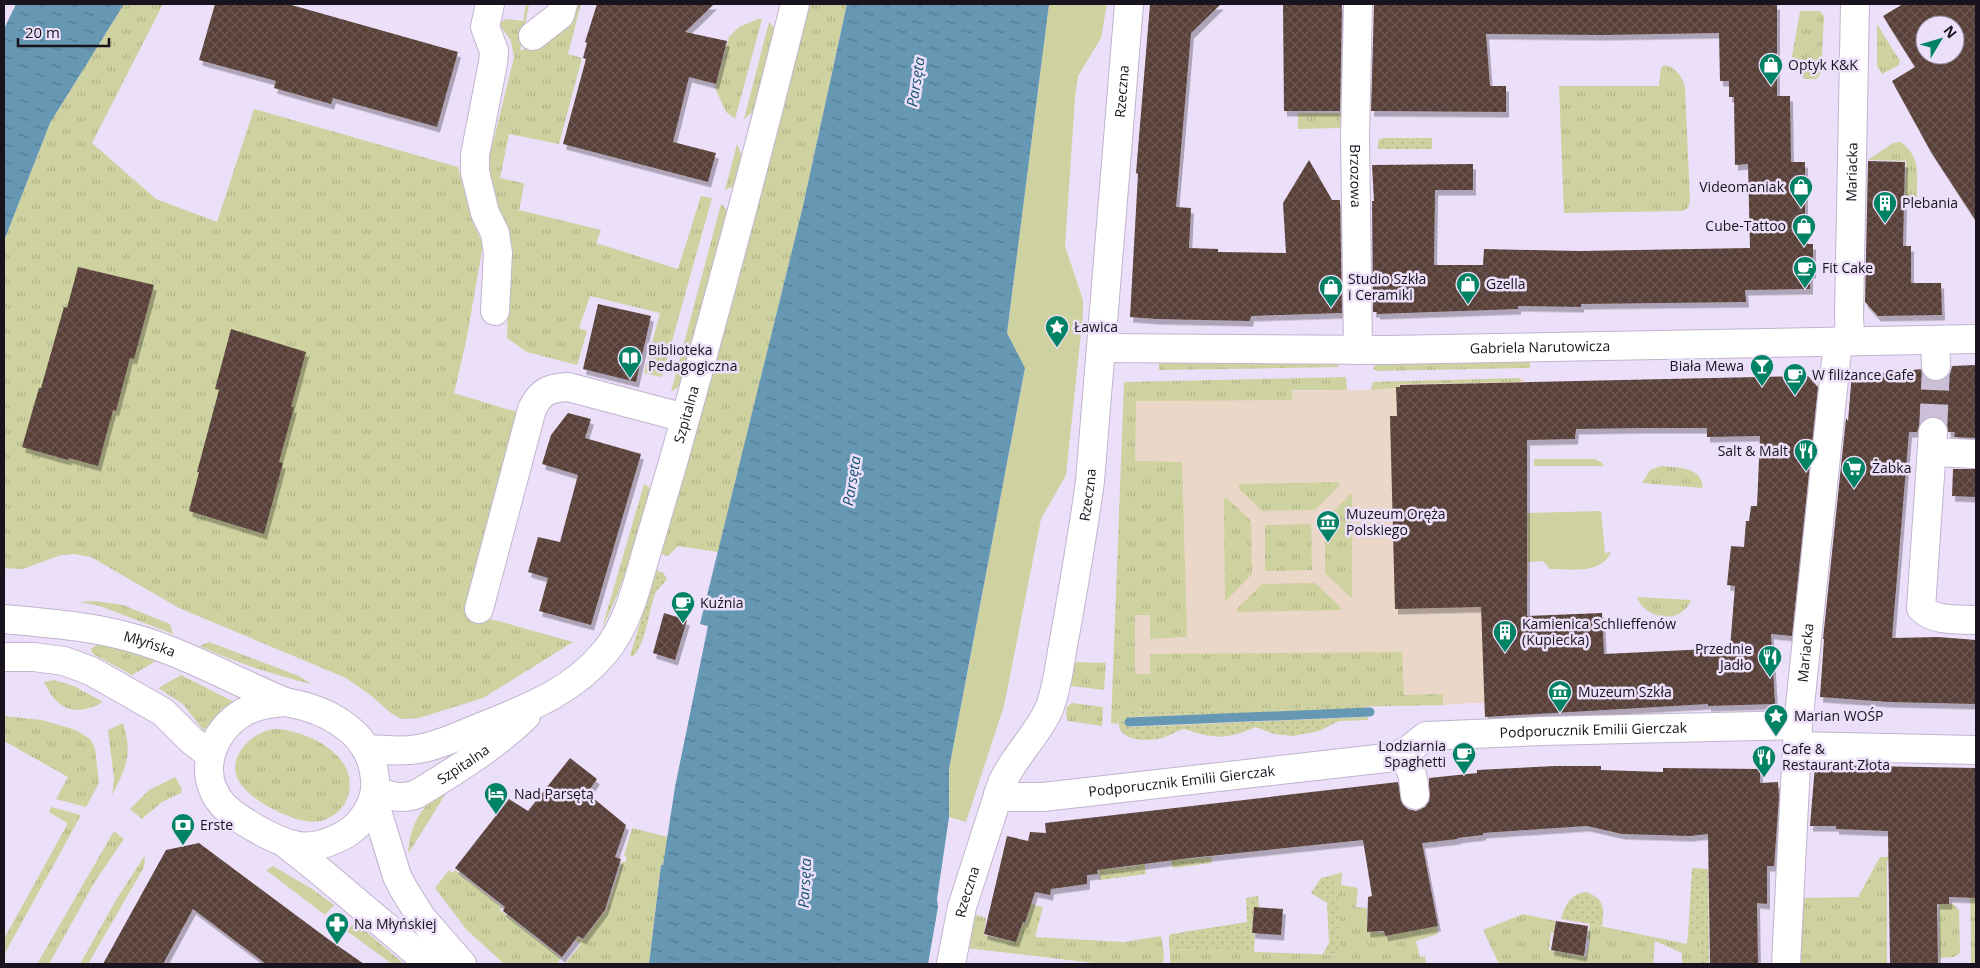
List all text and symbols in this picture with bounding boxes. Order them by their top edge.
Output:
scale bar [18,15,109,47]
north arrow [1915,15,1965,65]
text: N [1940,21,1962,42]
text: 20 m [25,22,60,42]
shop icon: Optyk K&K [1758,52,1784,86]
water label: Parsęta [901,55,929,108]
place label: Optyk K&K [1788,55,1858,74]
street label: Rzeczna [1110,64,1133,118]
street label: Mariacka [1841,142,1861,202]
street label: Brzozowa [1346,144,1366,208]
shop icon: Videomaniak [1788,174,1814,208]
place label: Videomaniak [1699,177,1785,196]
building icon: Plebania [1872,190,1898,224]
place label: Plebania [1902,193,1958,212]
shop icon: Cube-Tattoo [1791,213,1817,247]
place label: Cube-Tattoo [1705,216,1786,235]
cafe icon: Fit Cake [1792,255,1818,289]
place label: Fit Cake [1822,258,1873,277]
place label: Studio Szkła i Ceramiki [1348,269,1426,304]
shop icon: Gzella [1455,271,1481,305]
shop icon: Studio Szkła i Ceramiki [1318,274,1344,308]
place label: Gzella [1486,274,1525,293]
place icon: Ławica [1044,314,1070,348]
place label: Ławica [1074,317,1118,336]
street label: Gabriela Narutowicza [1470,336,1610,357]
place label: Biblioteka Pedagogiczna [648,340,737,375]
library icon: Biblioteka Pedagogiczna [617,345,643,379]
bar icon: Biała Mewa [1749,353,1775,387]
place label: Biała Mewa [1670,356,1744,375]
cafe icon: W filiżance Cafe [1782,362,1808,396]
place label: W filiżance Cafe [1812,365,1914,384]
street label: Szpitalna [669,383,703,445]
restaurant icon: Salt & Malt [1793,438,1819,472]
place label: Salt & Malt [1718,441,1788,460]
water label: Parsęta [837,454,865,507]
supermarket icon: Żabka [1841,455,1867,489]
place label: Żabka [1872,458,1912,477]
street label: Rzeczna [1074,468,1100,522]
place label: Muzeum Oręża Polskiego [1346,504,1446,539]
museum icon: Muzeum Oręża Polskiego [1315,509,1341,543]
cafe icon: Kuźnia [670,590,696,624]
place label: Kuźnia [700,593,744,612]
place label: Kamienica Schlieffenów (Kupiecka) [1522,614,1676,649]
building icon: Kamienica Schlieffenów (Kupiecka) [1492,619,1518,653]
street label: Mariacka [1793,622,1818,683]
street label: Młyńska [122,626,178,661]
place label: Przednie Jadło [1695,639,1752,674]
restaurant icon: Przednie Jadło [1757,644,1783,678]
museum icon: Muzeum Szkła [1547,679,1573,713]
place label: Muzeum Szkła [1578,682,1672,701]
place icon: Marian WOŚP [1763,703,1789,737]
place label: Marian WOŚP [1794,706,1884,725]
street label: Podporucznik Emilii Gierczak [1499,718,1688,742]
place label: Lodziarnia Spaghetti [1378,736,1446,771]
place label: Cafe & Restaurant Złota [1782,739,1890,774]
street label: Szpitalna [433,740,493,788]
cafe icon: Lodziarnia Spaghetti [1451,741,1477,775]
restaurant icon: Cafe & Restaurant Złota [1751,744,1777,778]
street label: Podporucznik Emilii Gierczak [1087,761,1276,801]
hotel icon: Nad Parsętą [483,781,509,815]
place label: Nad Parsętą [514,784,594,803]
bank icon: Erste [170,812,196,846]
place label: Erste [200,815,233,834]
water label: Parsęta [793,857,815,909]
street label: Rzeczna [950,864,984,919]
pharmacy icon: Na Młyńskiej [324,911,350,945]
place label: Na Młyńskiej [354,914,437,933]

